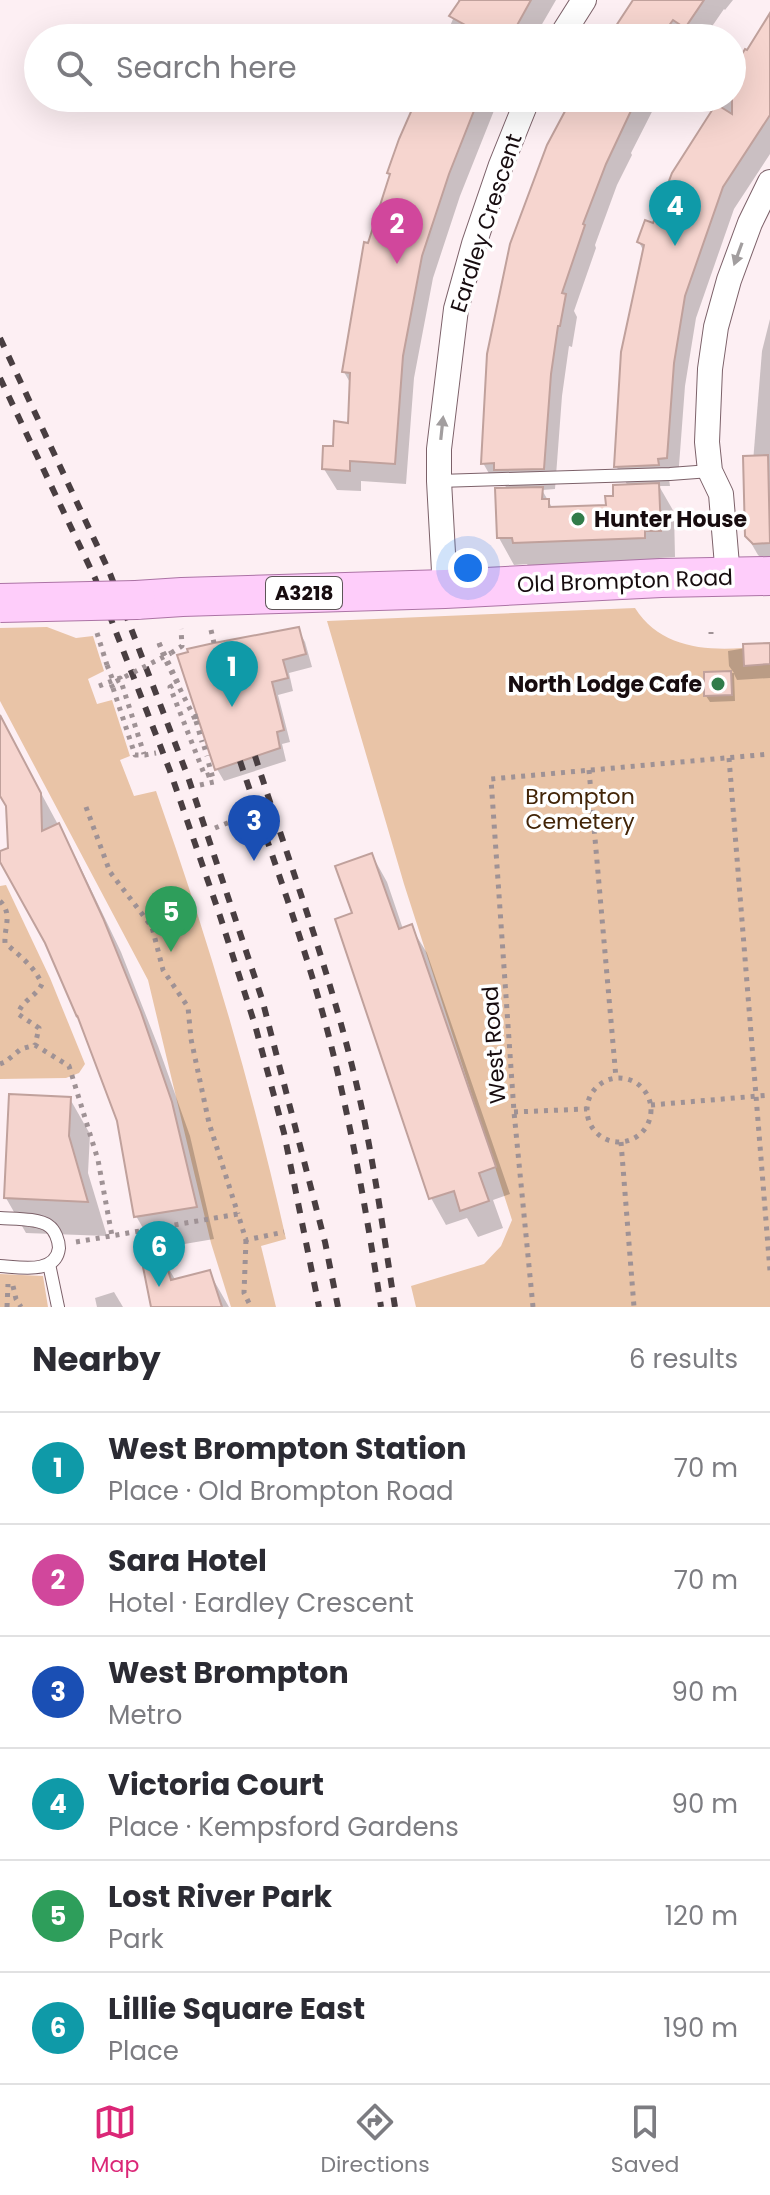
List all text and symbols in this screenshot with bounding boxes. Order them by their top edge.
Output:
search box [24,24,746,112]
icon: search [52,46,96,90]
text: Search here [116,46,297,89]
street label: Eardley Crescent [443,130,529,316]
pin: 4 [649,180,701,246]
pin: 2 [371,198,423,264]
one-way arrow [732,242,744,266]
one-way arrow [435,415,448,440]
place label: Hunter House [594,504,747,535]
marker: Hunter House [569,510,587,528]
your location [448,548,488,588]
street label: Old Brompton Road [517,562,733,600]
road number: A3218 [266,577,342,609]
pin: 1 [206,641,258,707]
place label: North Lodge Cafe [508,669,702,700]
marker: North Lodge Cafe [709,675,727,693]
park label: Brompton Cemetery [525,781,635,837]
pin: 3 [228,795,280,861]
pin: 5 [145,886,197,952]
street label: West Road [474,985,514,1105]
pin: 6 [133,1221,185,1287]
text: Nearby [32,1335,161,1383]
text: 6 results [629,1341,738,1377]
text: West Brompton Station [108,1427,466,1470]
text: 1 [53,1450,63,1486]
text: 70 m [674,1450,738,1486]
text: Place · Old Brompton Road [108,1473,454,1509]
text: Sara Hotel [108,1539,267,1582]
text: 2 [51,1562,65,1598]
text: 70 m [674,1562,738,1598]
text: Hotel · Eardley Crescent [108,1585,414,1621]
text: West Brompton [108,1651,349,1694]
text: 3 [50,1674,66,1710]
text: 90 m [672,1674,738,1710]
text: Metro [108,1697,182,1733]
text: Victoria Court [108,1763,324,1806]
text: 4 [49,1786,67,1822]
text: 90 m [672,1786,738,1822]
text: Place · Kempsford Gardens [108,1809,459,1845]
text: Lost River Park [108,1875,332,1918]
text: 5 [50,1898,66,1934]
text: 120 m [665,1898,738,1934]
text: Park [108,1921,164,1957]
text: Lillie Square East [108,1987,365,2030]
text: 6 [50,2010,66,2046]
text: 190 m [663,2010,738,2046]
text: Place [108,2033,179,2069]
tab: Map [91,2100,139,2181]
tab: Directions [320,2100,430,2181]
tab: Saved [611,2100,679,2181]

